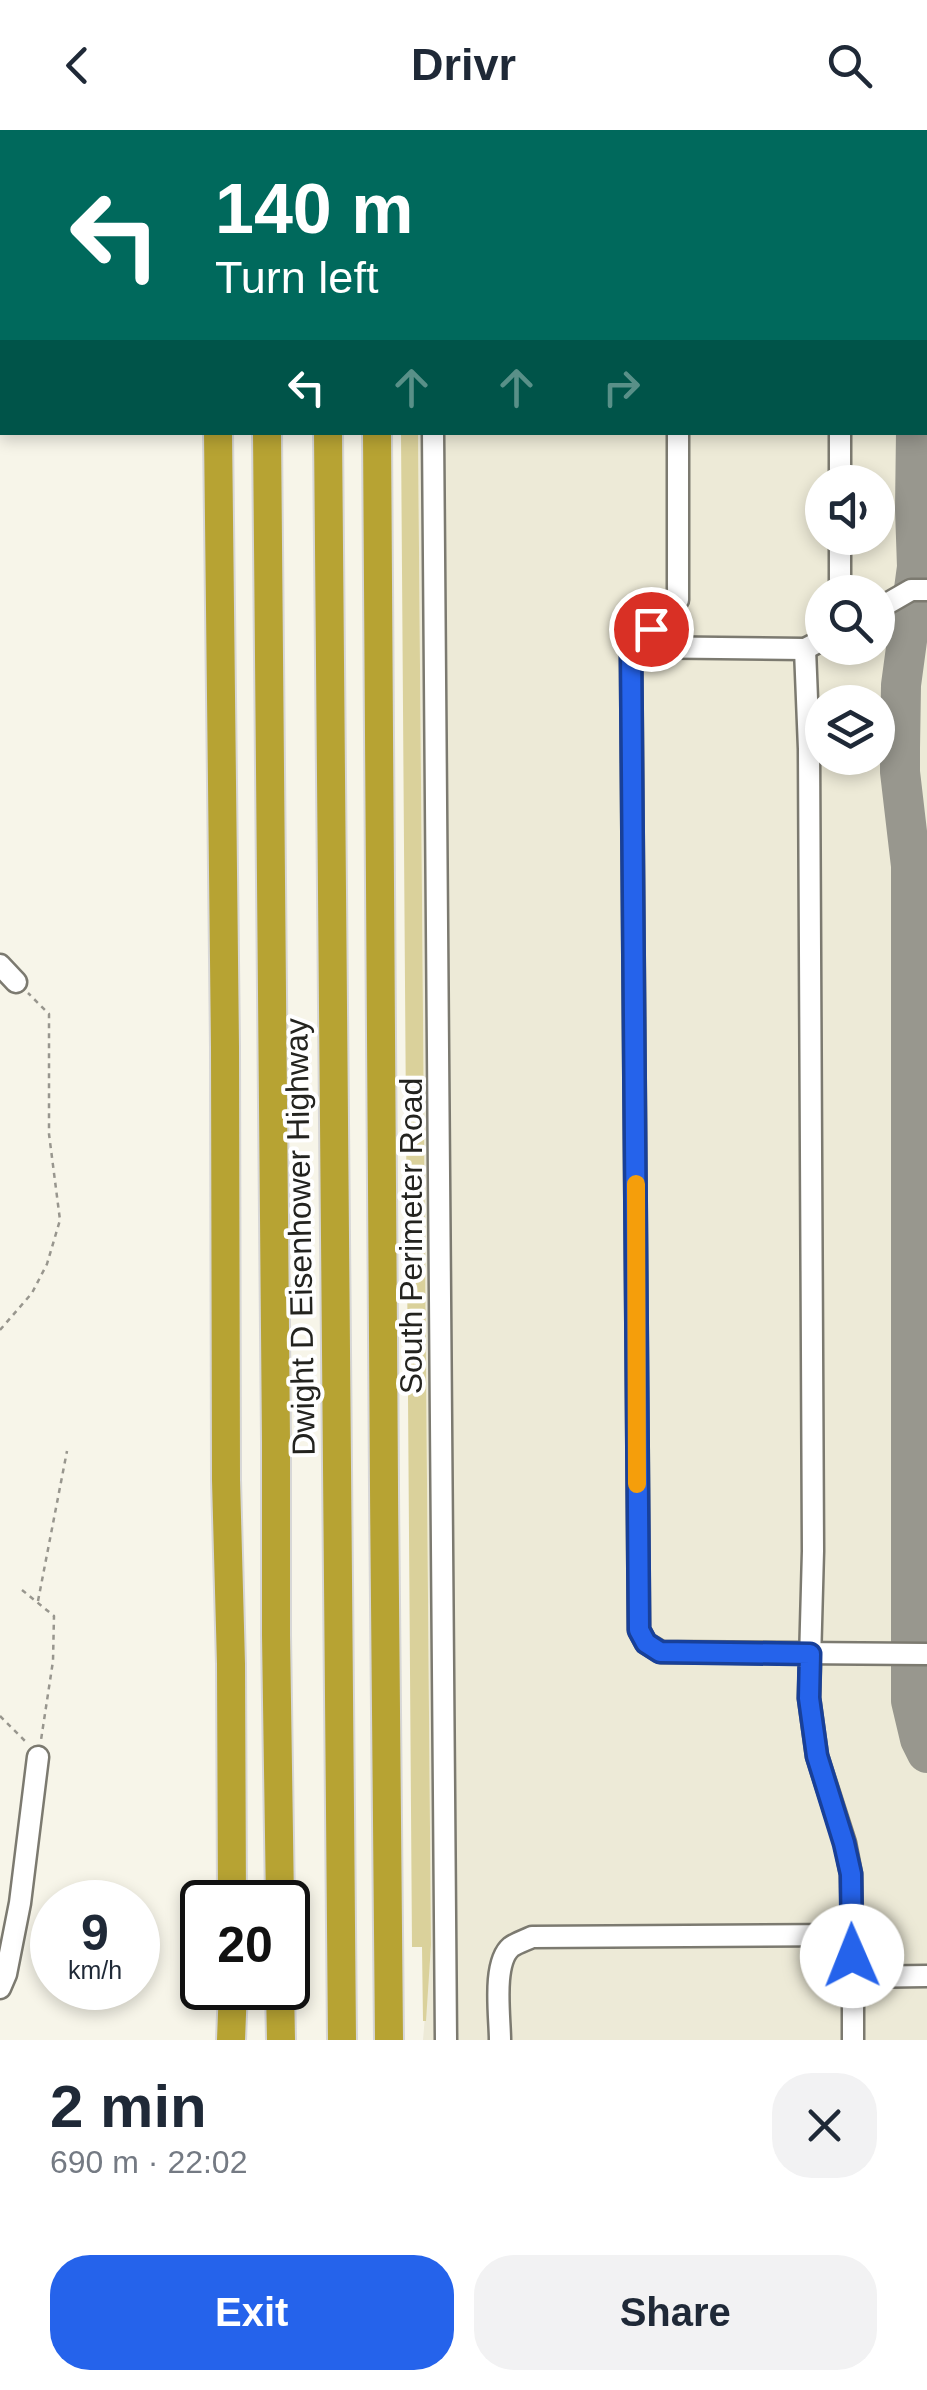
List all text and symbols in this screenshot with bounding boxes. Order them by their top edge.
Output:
icon: back [50,38,105,93]
icon: search [822,38,877,93]
text: Drivr [411,39,516,90]
icon: left [50,170,180,300]
text: 140 m [215,170,413,248]
text: Turn left [215,252,378,303]
icon: left [279,360,334,415]
icon: ahead [384,360,439,415]
icon: ahead [489,360,544,415]
icon: right [594,360,649,415]
map controls [805,465,895,775]
button: sound [805,465,895,555]
button: search [805,575,895,665]
pin [609,587,694,672]
icon: arrive [624,602,679,657]
button: layers [805,685,895,775]
street label: Dwight D Eisenhower Highway [278,1018,322,1456]
street label: South Perimeter Road [393,1078,429,1394]
speed limit sign: 20 [180,1880,310,2010]
position arrow [800,1904,904,2008]
text: 9 [81,1905,109,1961]
text: km/h [68,1956,122,1984]
text: 2 min [50,2073,207,2140]
button: close [772,2073,877,2178]
text: 690 m · 22:02 [50,2144,247,2180]
button: Exit [50,2255,454,2370]
button: Share [474,2255,877,2370]

